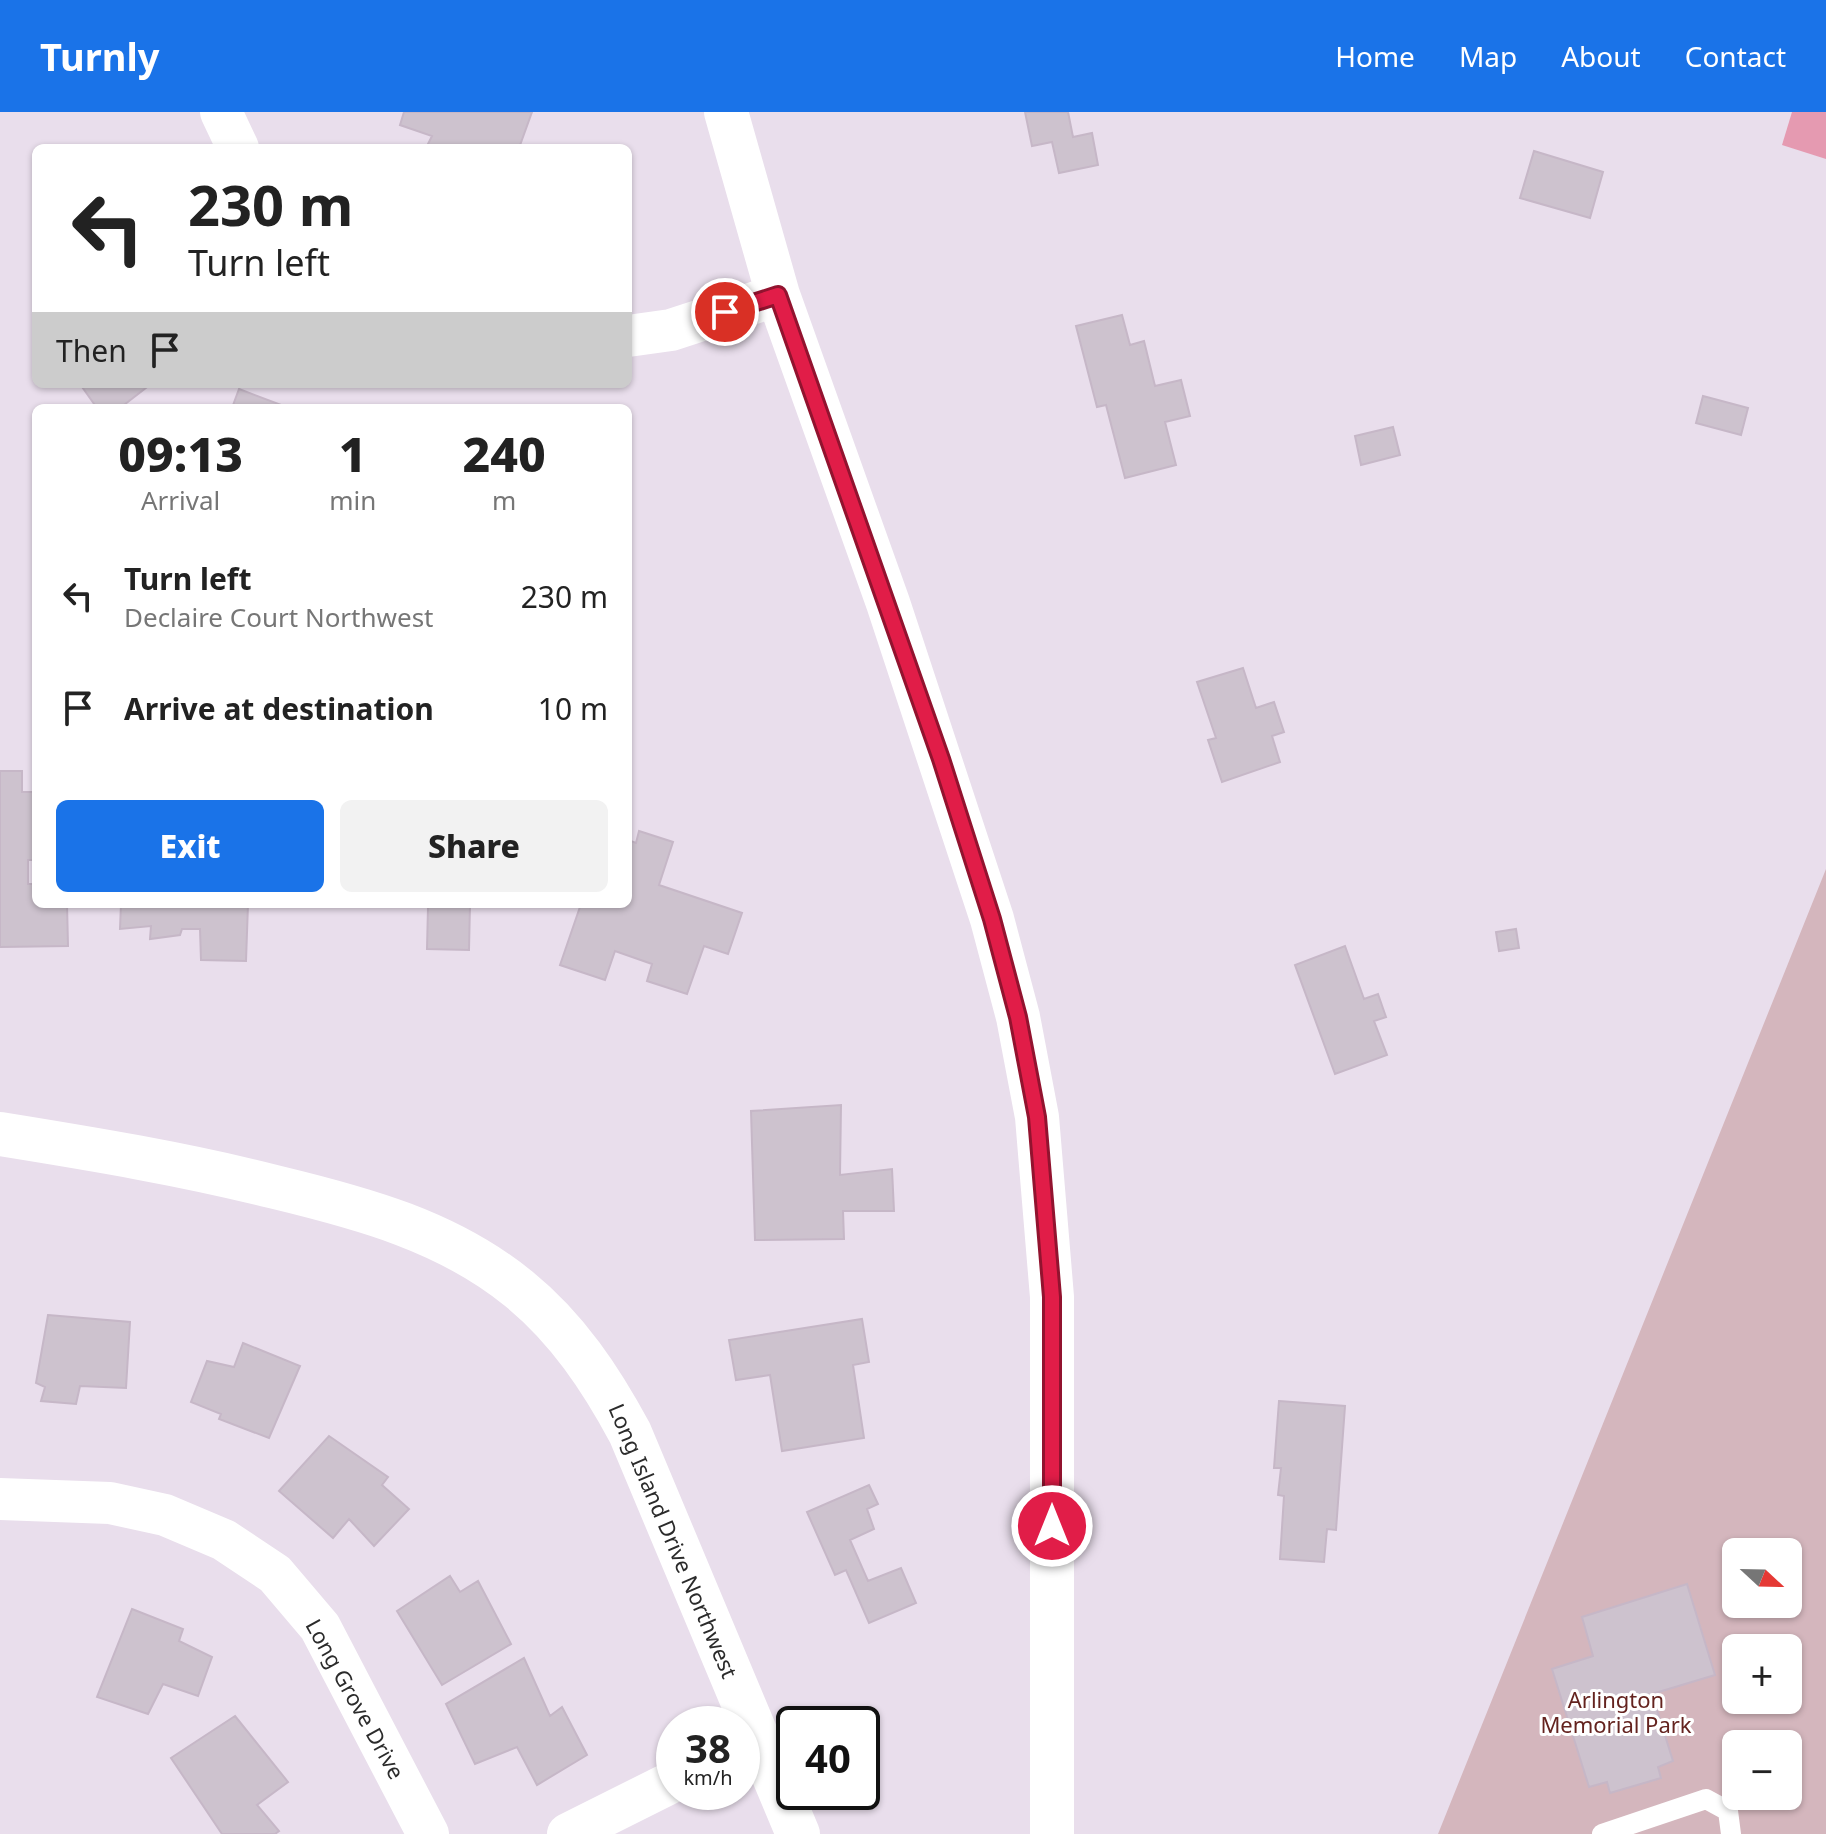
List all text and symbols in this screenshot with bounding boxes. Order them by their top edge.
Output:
text: Turnly [40,30,159,82]
text: Home [1335,37,1415,75]
text: Map [1459,37,1517,75]
text: About [1561,37,1641,75]
text: Contact [1685,37,1786,75]
text: 230 m [188,166,353,242]
icon: left [56,176,160,280]
text: Turn left [188,238,330,287]
pin [691,278,759,346]
icon: arrive [703,290,747,334]
icon: arrive [143,328,187,372]
text: Then [56,330,127,371]
text: 09:13 [118,421,243,486]
text: 1 [339,421,367,486]
text: 240 [463,421,546,486]
text: Arrival [141,482,220,518]
text: min [329,482,376,518]
text: m [492,482,516,518]
text: Turn left [124,558,252,599]
icon: left [56,574,100,618]
text: 230 m [521,576,608,617]
text: Declaire Court Northwest [124,599,434,635]
icon: arrive [56,686,100,730]
text: Arrive at destination [124,688,434,729]
text: 10 m [538,688,608,729]
button: Exit [56,800,324,892]
button: Share [340,800,608,892]
street label: Long Island Drive Northwest [602,1399,745,1683]
position arrow [1010,1484,1094,1568]
north arrow [1722,1538,1802,1618]
map controls [1722,1538,1802,1810]
street label: Long Grove Drive [299,1613,412,1784]
button: + [1722,1634,1802,1714]
park label: Arlington Memorial Park [1540,1684,1692,1739]
speed limit sign: 40 [776,1706,880,1810]
text: 38 [685,1720,731,1775]
button: − [1722,1730,1802,1810]
text: km/h [683,1764,733,1791]

